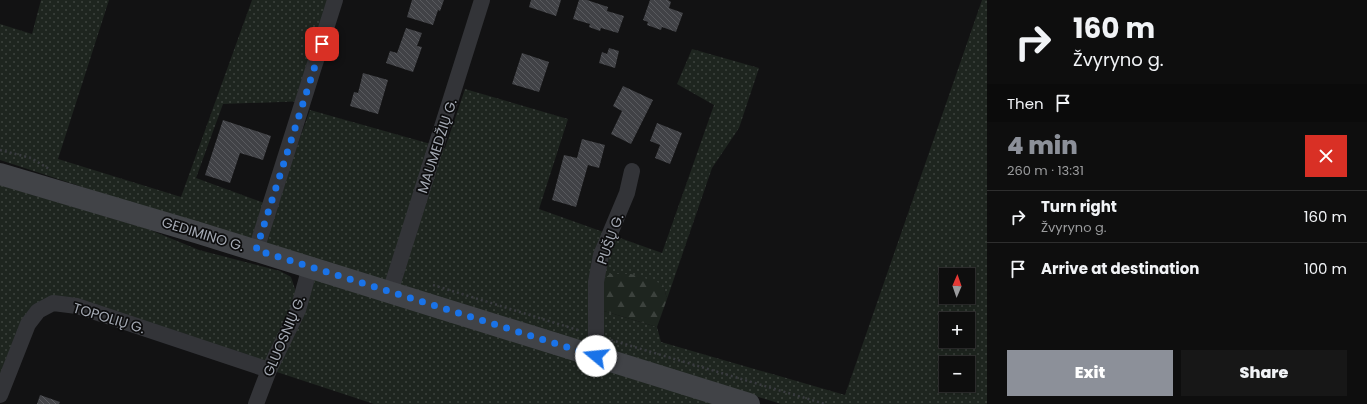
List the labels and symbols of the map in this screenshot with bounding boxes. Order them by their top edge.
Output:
pin [305,27,339,61]
street label: MAUMEDŽIŲ G. [412,96,462,196]
street label: PUŠŲ G. [592,211,628,267]
street label: GEDIMINO G. [159,212,247,256]
north arrow [939,268,975,304]
street label: GLUOSNIŲ G. [258,292,310,379]
street label: TOPOLIŲ G. [71,298,147,338]
position arrow [575,335,617,377]

